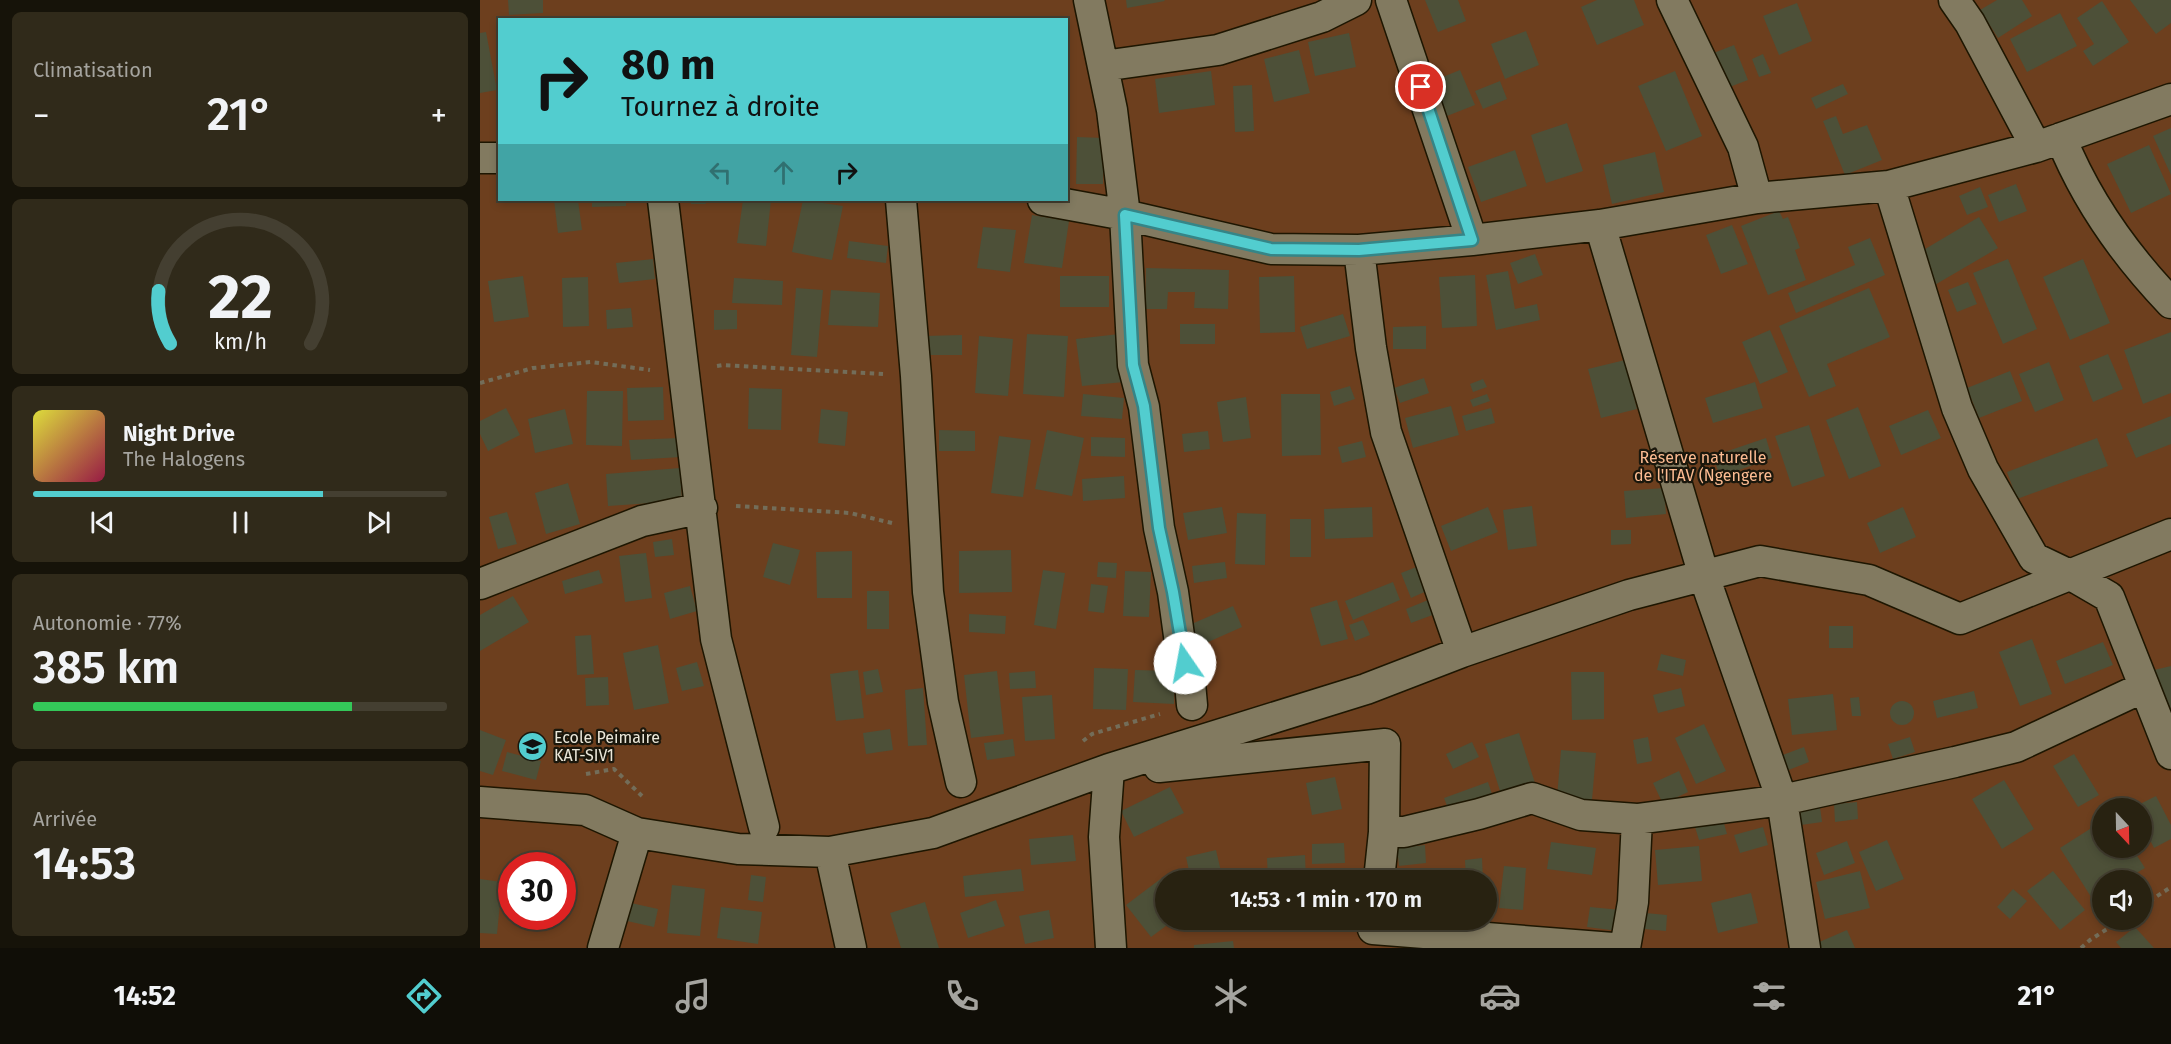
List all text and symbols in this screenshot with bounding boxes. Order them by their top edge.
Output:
text: 80 m [621,40,715,90]
icon: right [522,42,600,120]
text: Climatisation [33,58,153,82]
pin [1395,61,1446,112]
icon: arrive [1404,70,1437,103]
text: 21° [207,88,273,142]
text: Tournez à droite [621,91,820,123]
text: − [33,96,50,136]
text: + [431,96,447,136]
icon: left [704,156,737,189]
icon: ahead [767,156,800,189]
icon: right [830,156,863,189]
text: 22 [208,260,272,335]
text: km/h [213,329,267,355]
text: Night Drive [123,420,235,447]
text: The Halogens [123,447,245,471]
park label: Réserve naturelle de l'ITAV (Ngengere [1634,448,1772,485]
icon: previous [86,506,119,539]
icon: pause [224,506,257,539]
icon: next [362,506,395,539]
text: Autonomie · 77% [33,611,182,635]
position arrow [1153,631,1217,695]
text: 385 km [33,641,179,695]
place label: Ecole Peimaire KAT-SIV1 [554,728,660,765]
school or university icon: Ecole Peimaire KAT-SIV1 [517,730,549,762]
north arrow [2092,798,2152,858]
map controls [2092,798,2152,930]
text: Arrivée [33,807,97,831]
text: 14:53 [33,837,136,891]
speed limit sign: 30 [498,852,576,930]
button: sound [2092,870,2152,930]
text: 14:53 · 1 min · 170 m [1230,886,1422,913]
icon: directions [403,975,445,1017]
icon: music [672,975,714,1017]
icon: phone [941,975,983,1017]
icon: climate [1210,975,1252,1017]
icon: car [1479,975,1521,1017]
icon: filters [1748,975,1790,1017]
text: 14:52 [114,980,176,1012]
text: 21° [2017,980,2057,1012]

